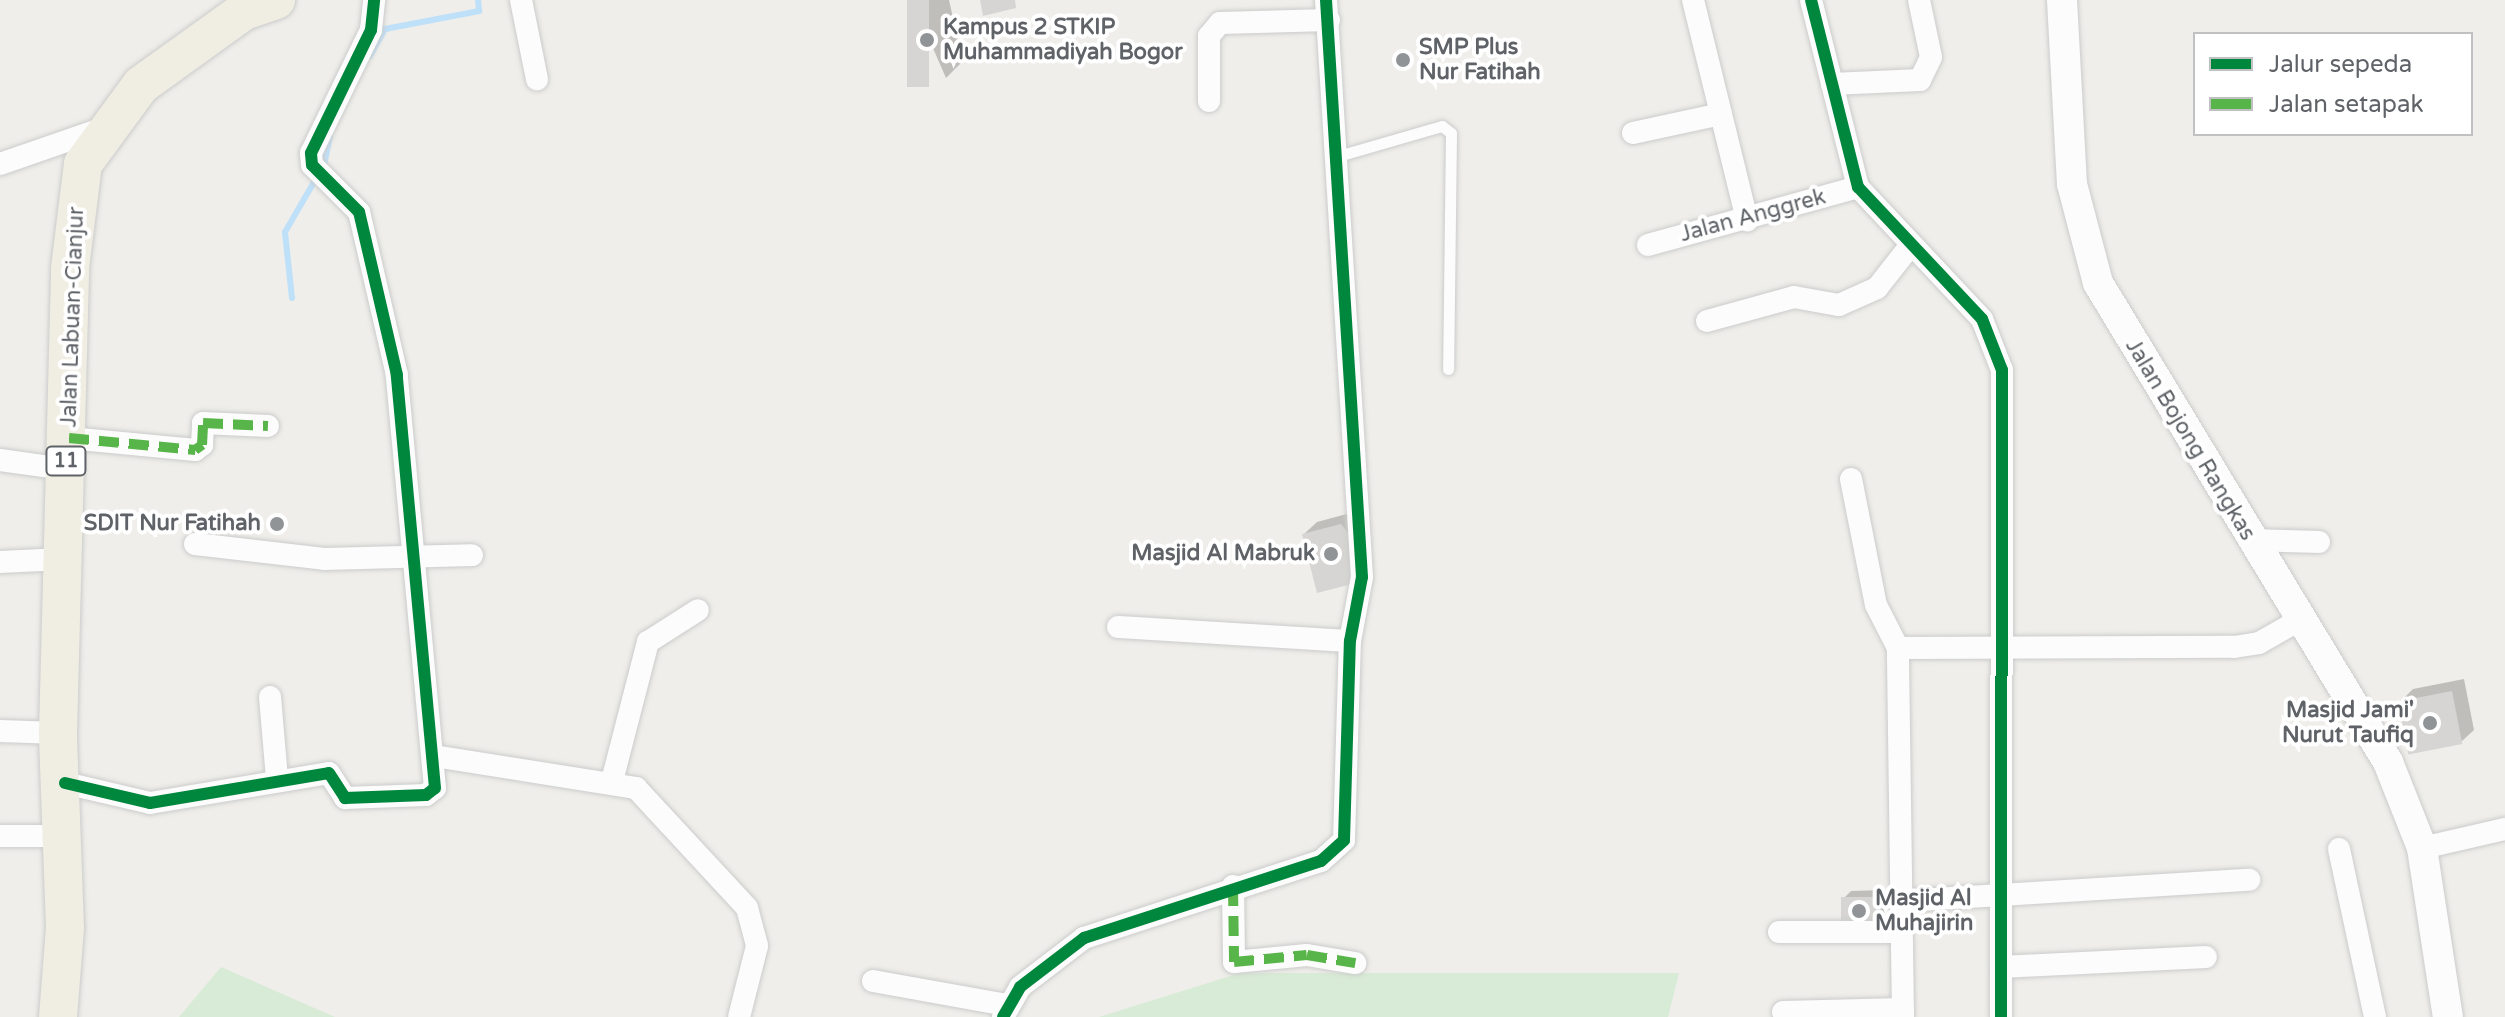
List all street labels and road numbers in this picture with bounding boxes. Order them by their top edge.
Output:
street label: Jalan Anggrek [1677,184,1829,248]
street label: Jalan Labuan-Cianjur [56,206,90,428]
street label: Jalan Bojong Rangkas [2119,335,2261,545]
road number: 11 [44,445,88,477]

